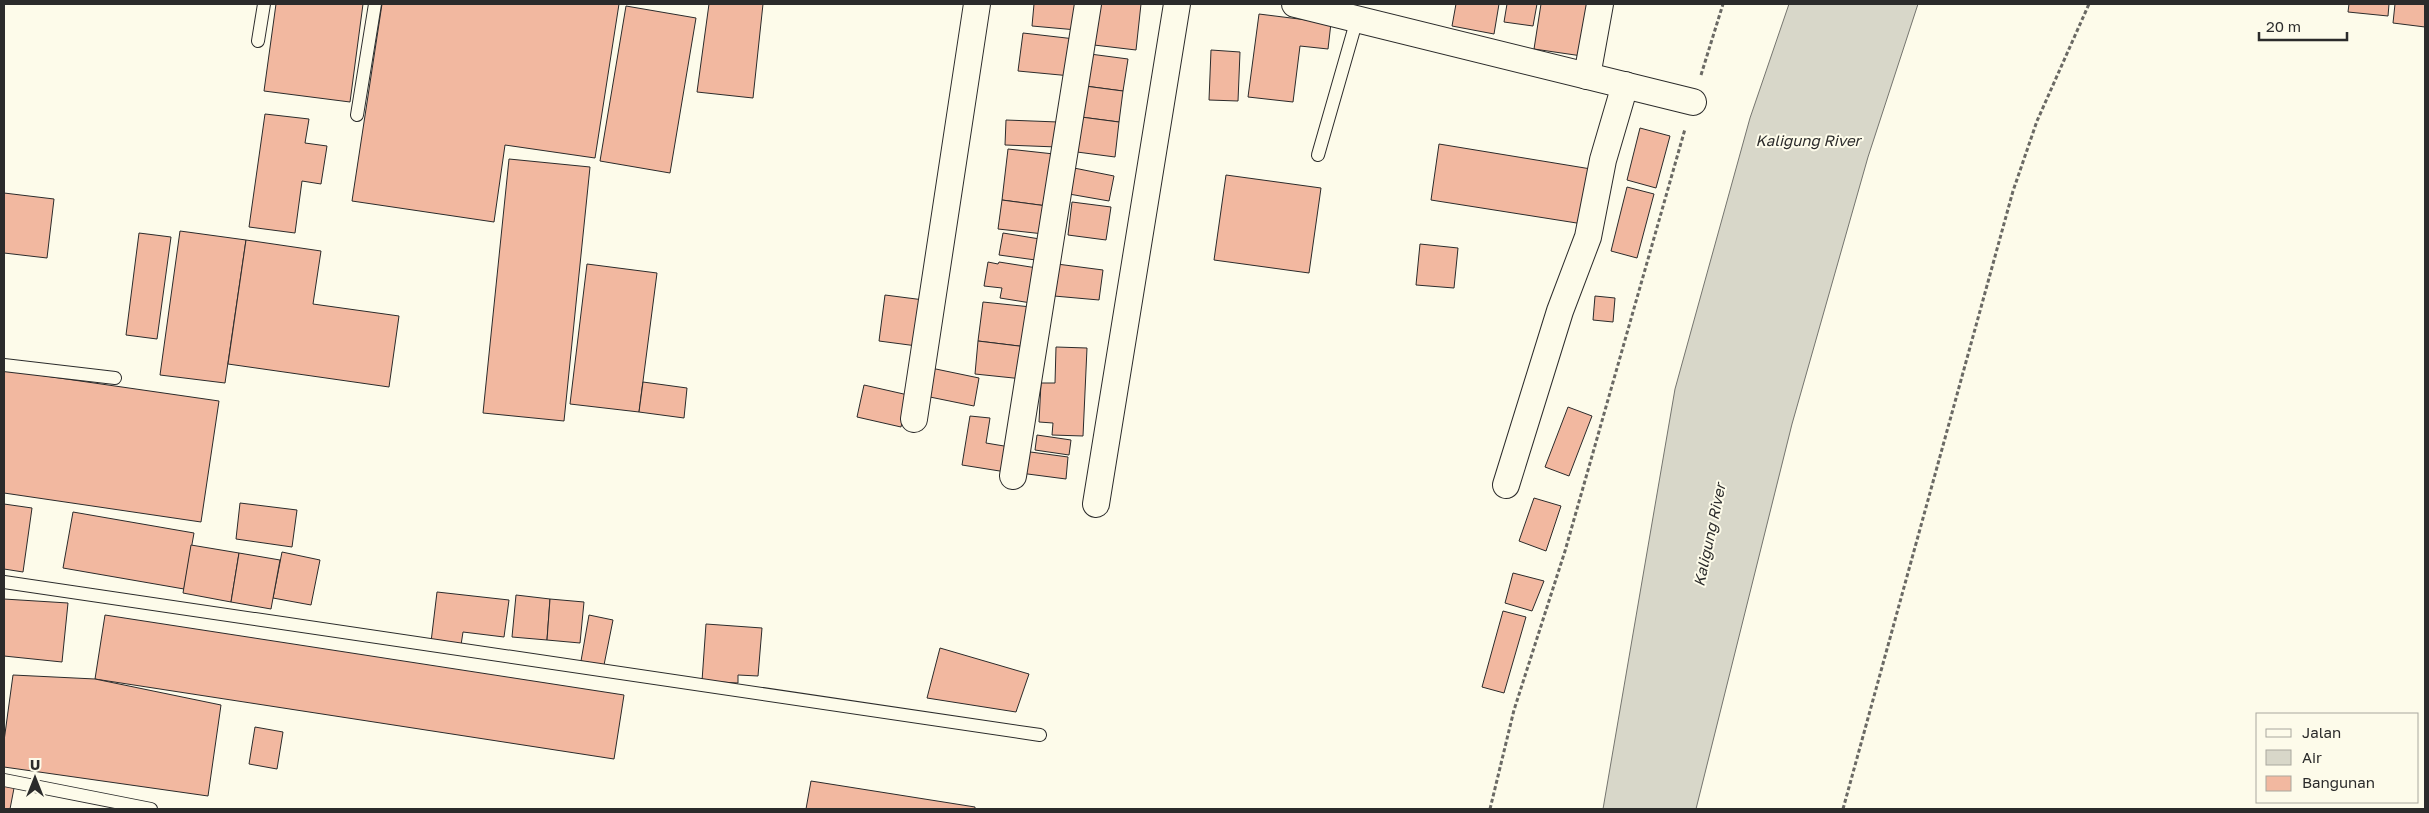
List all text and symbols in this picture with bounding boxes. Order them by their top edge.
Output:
scale bar [2259,10,2346,42]
text: 20 m [2266,17,2301,35]
water label: Kaligung River [1756,131,1863,150]
water label: Kaligung River [1689,480,1730,588]
legend [2256,713,2419,803]
text: Jalan [2302,723,2341,741]
text: Air [2302,748,2322,766]
north arrow [10,753,60,803]
text: U [30,756,40,773]
text: Bangunan [2302,773,2375,791]

